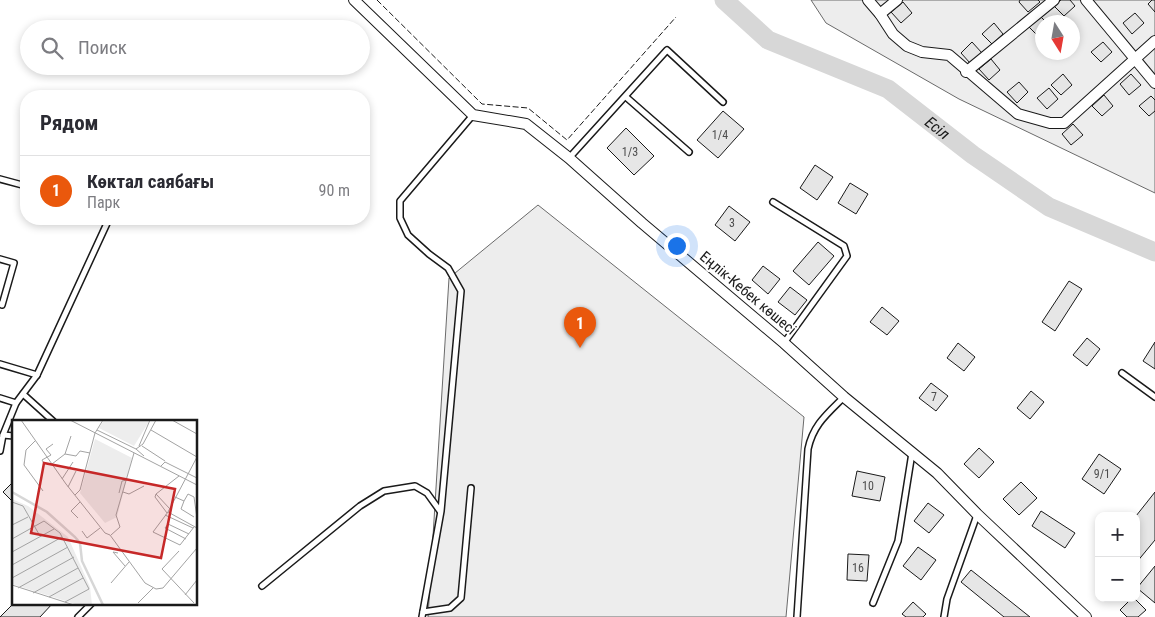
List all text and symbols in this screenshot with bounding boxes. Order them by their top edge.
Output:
north arrow [1035,15,1080,60]
search box [20,20,370,75]
icon: search [38,34,66,62]
text: Поиск [78,36,127,59]
text: Рядом [40,111,99,135]
water label: Есіл [922,112,954,143]
house number: 1/4 [712,128,728,142]
house number: 1/3 [622,145,638,159]
text: Көктал саябағы [87,170,214,193]
text: 1 [52,181,60,200]
text: 90 m [318,181,350,200]
text: Парк [87,193,120,212]
house number: 3 [729,216,735,230]
your location [664,233,690,259]
street label: Еңлік-Кебек көшесі [696,247,800,339]
pin: 1 [564,307,596,348]
house number: 7 [931,390,937,404]
inset map [12,420,198,604]
house number: 9/1 [1094,467,1110,481]
house number: 10 [862,479,874,493]
map controls [1095,512,1140,602]
button: + [1095,512,1140,557]
button: − [1095,557,1140,602]
house number: 16 [852,561,864,575]

